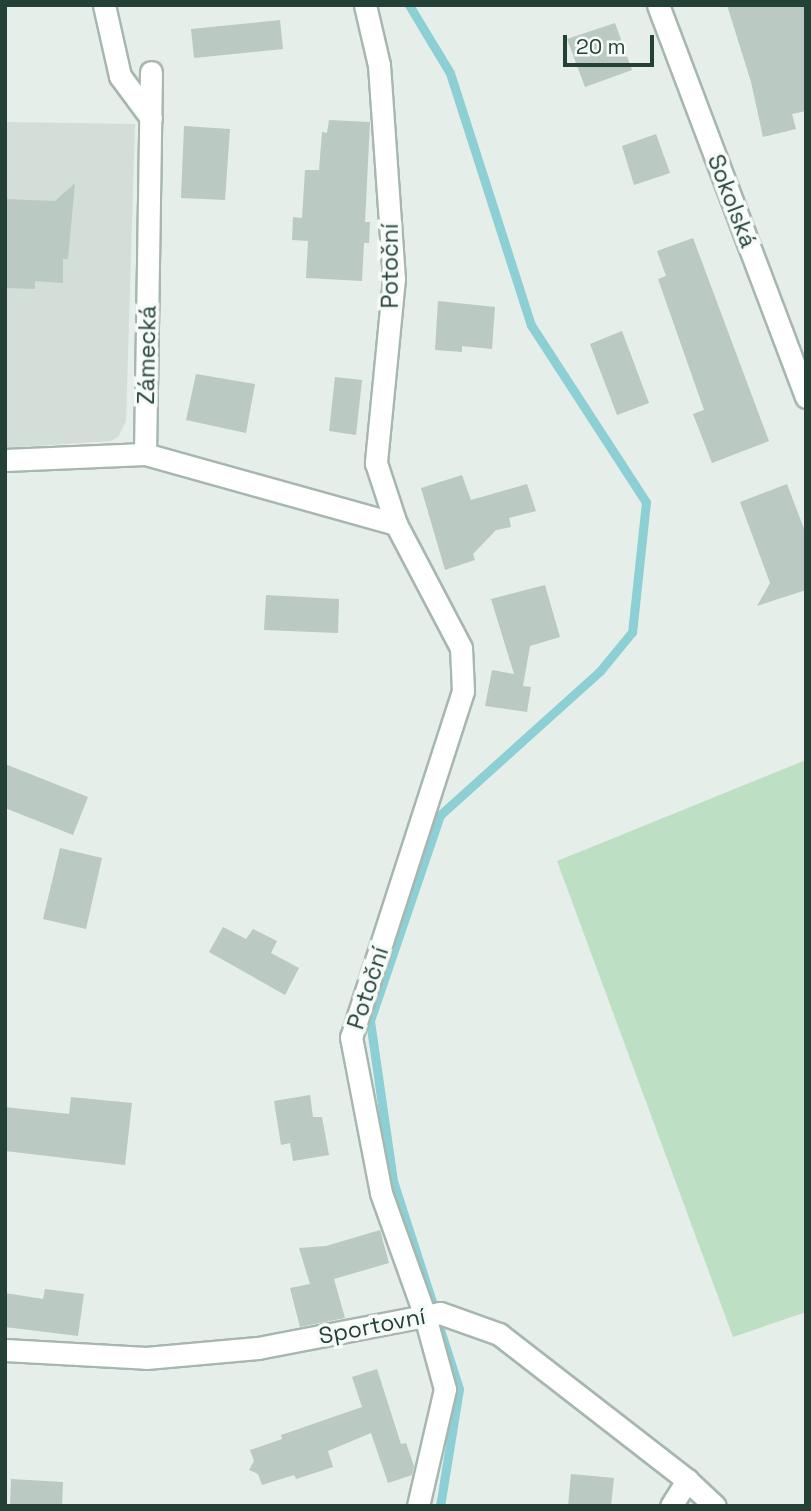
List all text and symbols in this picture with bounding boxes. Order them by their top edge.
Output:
scale bar [566,21,657,65]
text: 20 m [576,33,626,60]
street label: Sokolská [702,151,762,251]
street label: Potoční [376,223,404,309]
street label: Zámecká [132,305,162,405]
street label: Potoční [342,943,394,1033]
street label: Sportovní [316,1302,428,1350]

